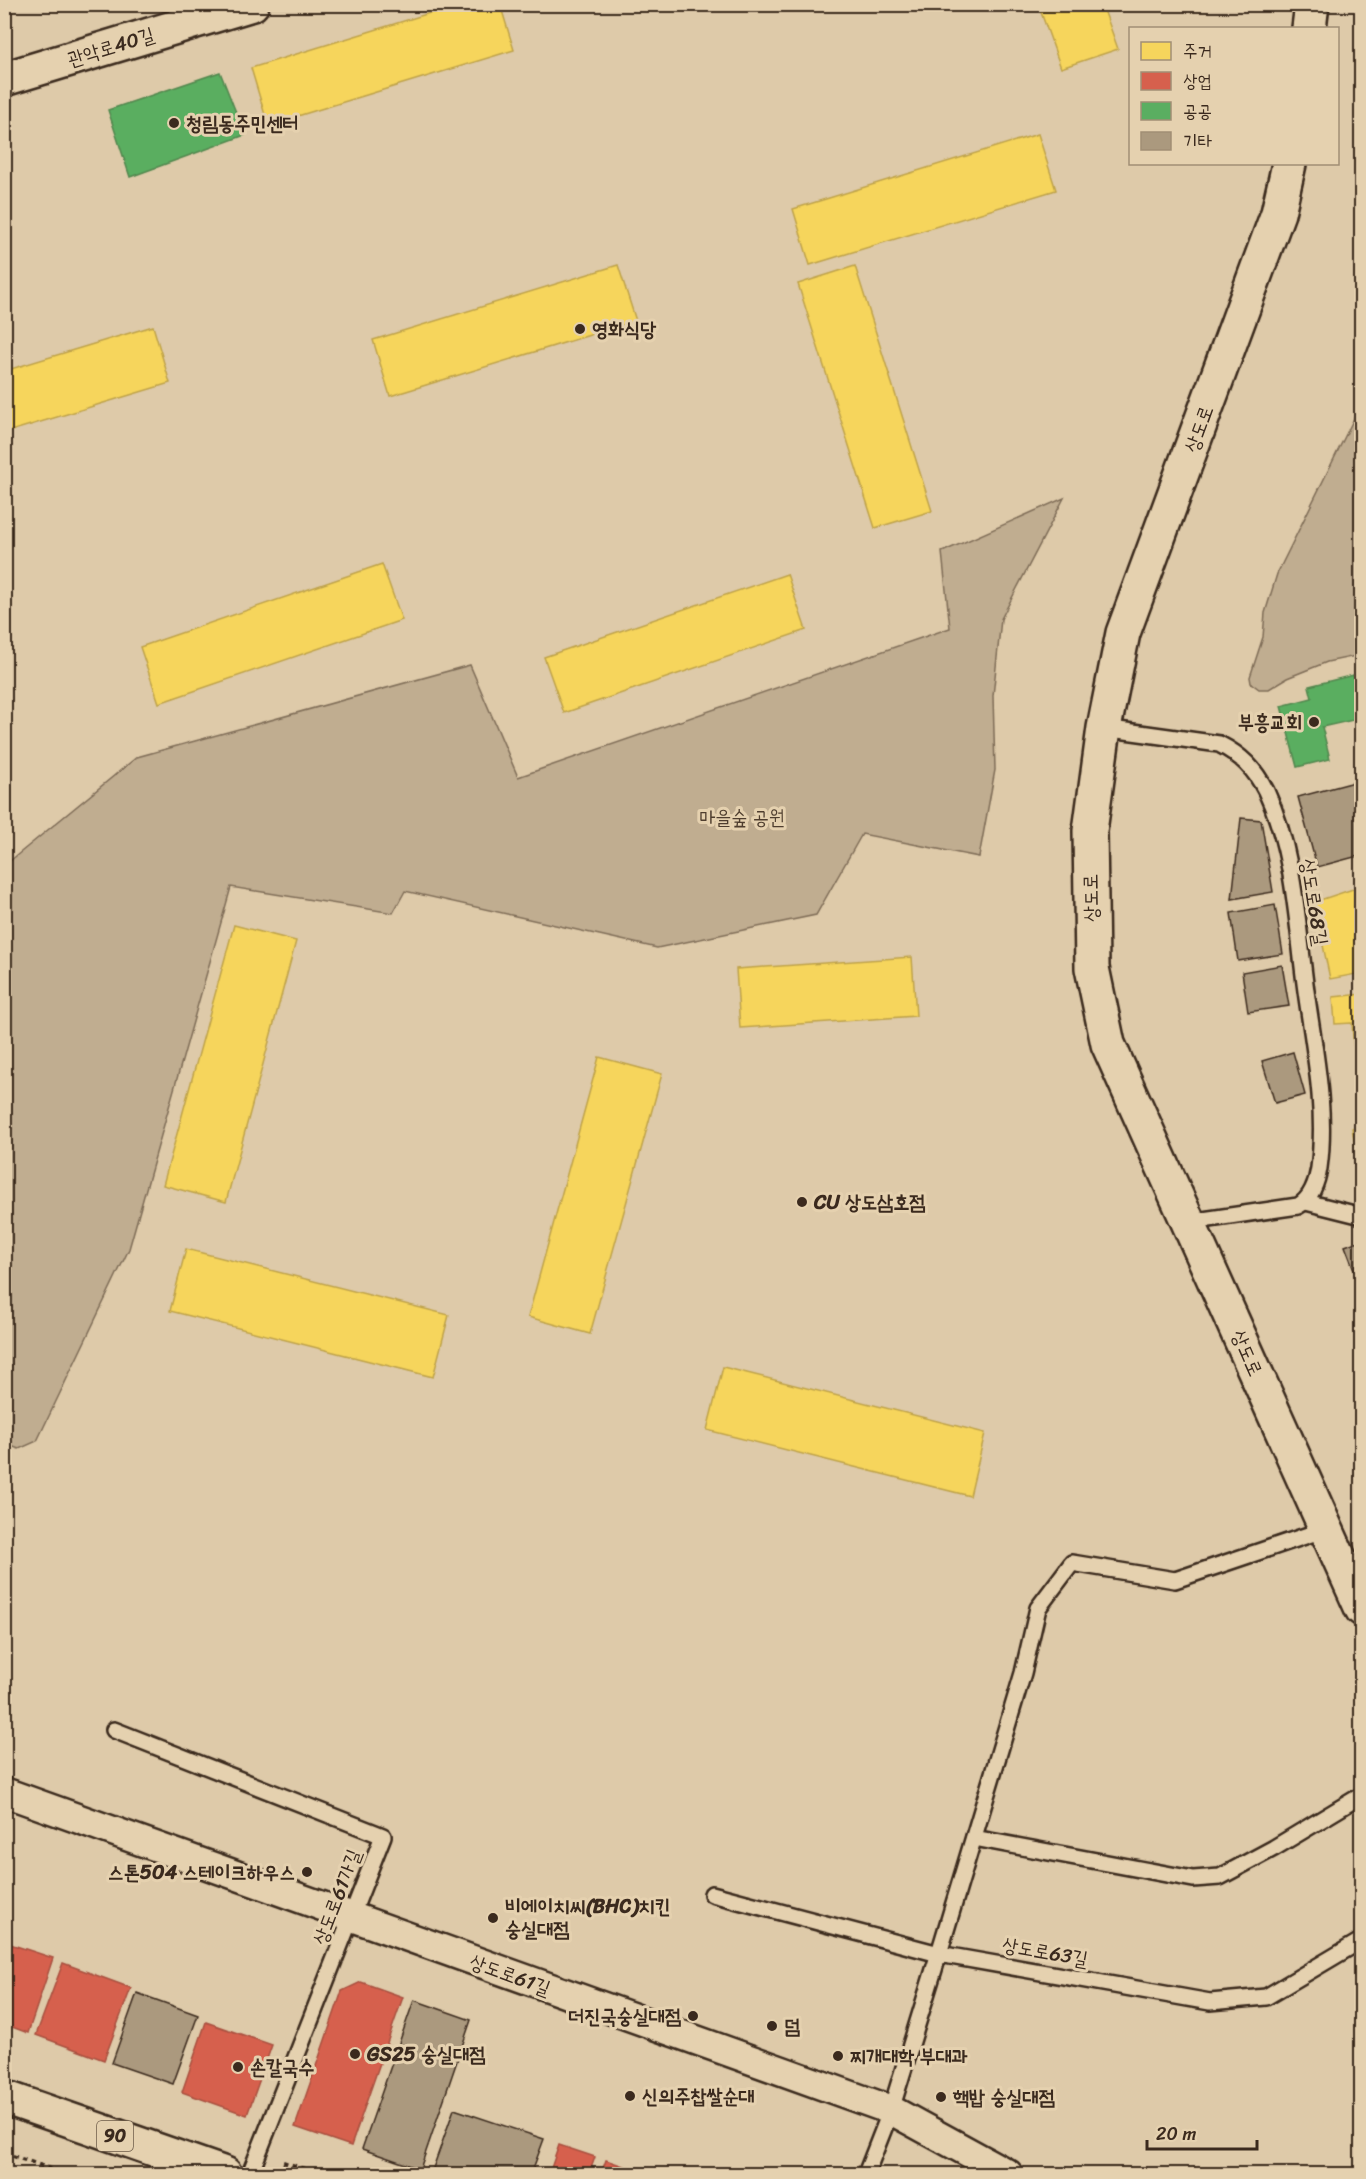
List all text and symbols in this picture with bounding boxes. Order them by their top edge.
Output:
street label: 관악로40길 [63,17,159,77]
legend [1129,27,1339,165]
text: 주거 [1183,35,1212,67]
text: 상업 [1183,65,1212,97]
text: 공공 [1183,95,1212,127]
place label: 청림동주민센터 [186,106,299,141]
marker: 청림동주민센터 [167,116,181,130]
text: 기타 [1183,125,1212,157]
place label: 영화식당 [592,312,656,347]
marker: 영화식당 [573,322,587,336]
street label: 상도로 [1174,400,1224,458]
place label: 부흥교회 [1238,705,1302,740]
marker: 부흥교회 [1307,715,1321,729]
park label: 마을숲 공원 [699,800,785,835]
street label: 상도로68길 [1290,856,1338,948]
street label: 상도로 [1073,874,1109,922]
place label: CU 상도삼호점 [813,1185,925,1220]
marker: CU 상도삼호점 [795,1195,809,1209]
street label: 상도로 [1221,1324,1273,1382]
street label: 상도로61가길 [303,1844,371,1950]
place label: 스톤504 스테이크하우스 [108,1855,295,1890]
marker: 스톤504 스테이크하우스 [300,1865,314,1879]
place label: 비에이치씨(BHC)치킨 숭실대점 [505,1889,671,1947]
marker: 비에이치씨(BHC)치킨 숭실대점 [486,1911,500,1925]
street label: 상도로63길 [999,1927,1091,1977]
street label: 상도로61길 [464,1944,556,2006]
place label: 더진국숭실대점 [568,1999,681,2034]
marker: 더진국숭실대점 [686,2009,700,2023]
place label: 덤 [784,2009,800,2044]
marker: 덤 [765,2019,779,2033]
place label: GS25 숭실대점 [366,2037,485,2072]
place label: 찌개대학 부대과 [850,2039,968,2074]
marker: GS25 숭실대점 [348,2047,362,2061]
marker: 찌개대학 부대과 [831,2049,845,2063]
place label: 손칼국수 [250,2050,314,2085]
marker: 손칼국수 [231,2060,245,2074]
place label: 신의주찹쌀순대 [642,2079,755,2114]
place label: 핵밥 숭실대점 [952,2080,1055,2115]
marker: 신의주찹쌀순대 [623,2089,637,2103]
marker: 핵밥 숭실대점 [934,2090,948,2104]
scale bar [1147,2113,1256,2151]
text: 20 m [1156,2118,1196,2150]
road number: 90 [97,2121,133,2151]

